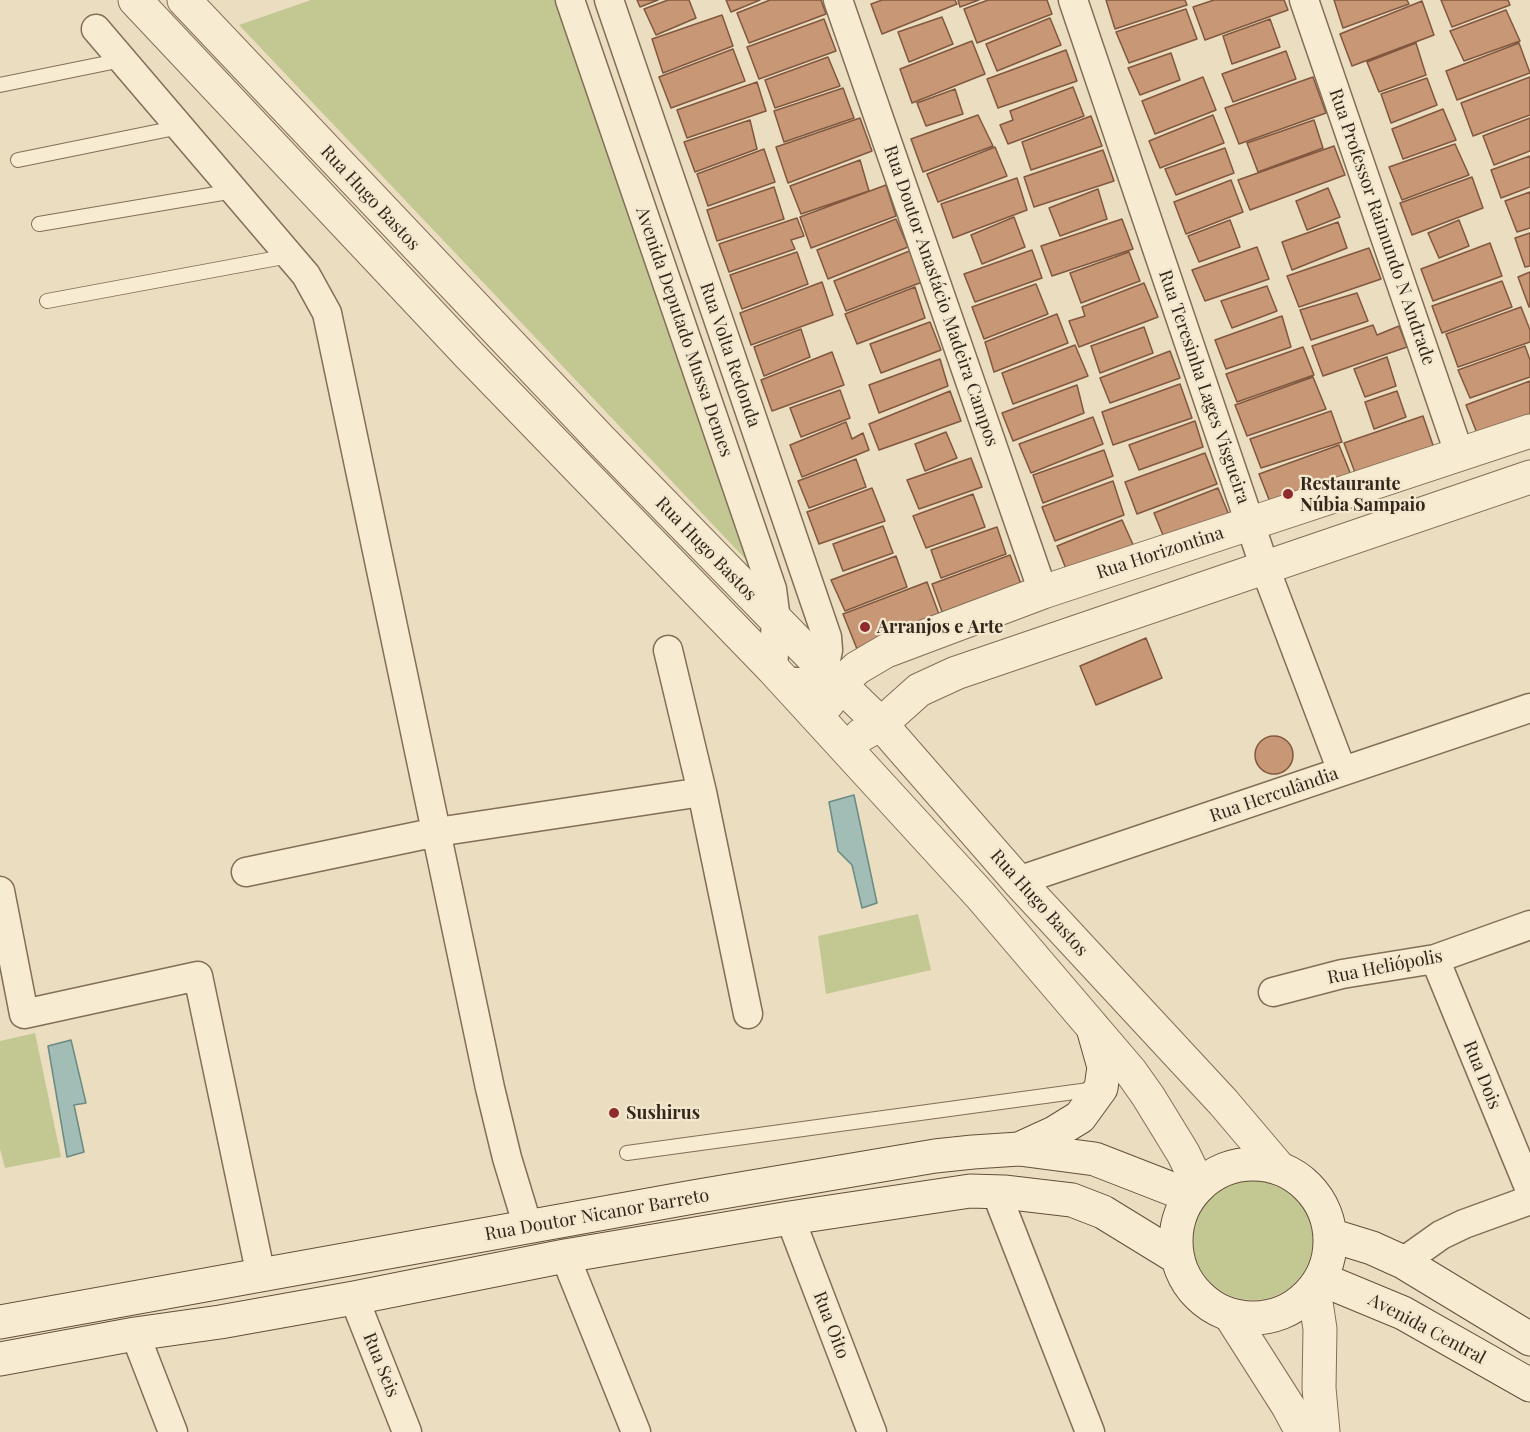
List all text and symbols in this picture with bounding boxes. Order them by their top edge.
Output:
street label: Rua Professor Raimundo N Andrade [1324,86,1440,368]
street label: Rua Hugo Bastos [316,141,424,255]
street label: Rua Doutor Anastácio Madeira Campos [879,143,1003,449]
street label: Avenida Deputado Mussa Demes [631,204,737,460]
street label: Rua Teresinha Lages Visgueira [1154,267,1254,507]
street label: Rua Volta Redonda [695,280,765,430]
place label: Restaurante Núbia Sampaio [1300,473,1425,516]
marker: Restaurante Núbia Sampaio [1281,487,1295,501]
street label: Rua Hugo Bastos [651,493,761,605]
street label: Rua Horizontina [1094,522,1226,584]
place label: Arranjos e Arte [877,616,1003,638]
marker: Arranjos e Arte [858,620,872,634]
street label: Rua Herculândia [1207,763,1341,827]
street label: Rua Hugo Bastos [986,845,1092,961]
street label: Rua Heliópolis [1326,945,1444,989]
street label: Rua Dois [1459,1038,1505,1112]
place label: Sushirus [626,1102,700,1124]
marker: Sushirus [607,1106,621,1120]
street label: Rua Doutor Nicanor Barreto [483,1185,711,1245]
street label: Rua Oito [808,1288,854,1362]
street label: Avenida Central [1365,1289,1489,1369]
street label: Rua Seis [358,1330,404,1400]

